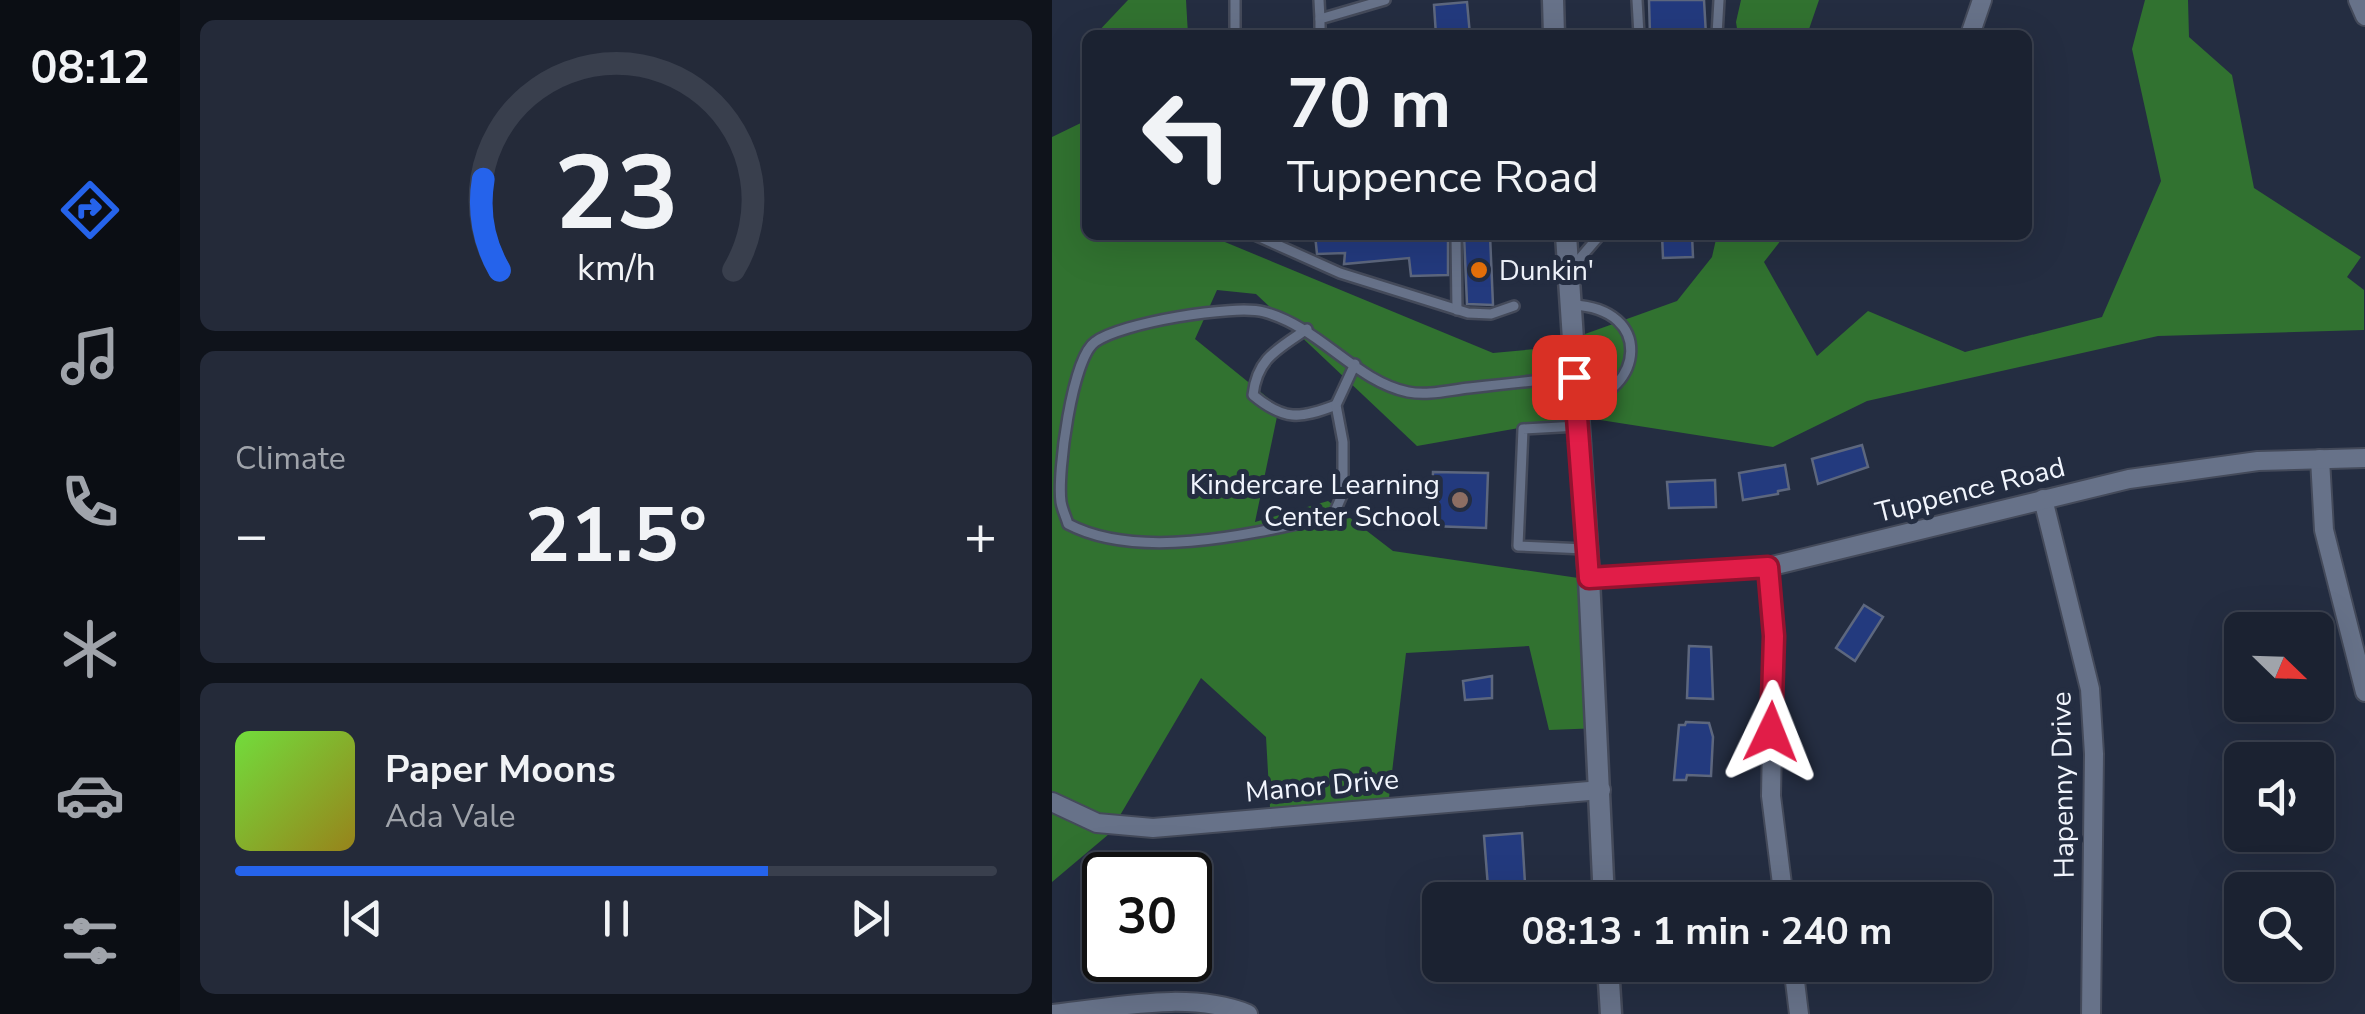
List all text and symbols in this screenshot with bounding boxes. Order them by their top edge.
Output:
text: 08:12 [30,38,150,99]
text: 70 m [1287,56,1451,152]
icon: left [1122,70,1252,200]
text: 23 [554,123,678,265]
text: Tuppence Road [1287,147,1599,208]
icon: directions [55,175,125,245]
text: km/h [577,244,655,293]
place label: Dunkin' [1499,252,1594,290]
marker: Dunkin' [1468,259,1490,281]
icon: music [55,321,125,391]
pin [1532,335,1617,420]
icon: arrive [1547,350,1602,405]
text: Climate [235,437,346,480]
street label: Tuppence Road [1872,448,2069,532]
place label: Kindercare Learning Center School [1190,466,1441,536]
icon: phone [55,467,125,537]
text: 21.5° [525,485,707,587]
marker: Kindercare Learning Center School [1449,489,1471,511]
text: − [235,498,268,573]
text: + [964,498,997,573]
north arrow [2224,612,2334,722]
map controls [2224,612,2334,982]
icon: climate [55,614,125,684]
position arrow [1719,680,1823,784]
street label: Hapenny Drive [2042,691,2084,879]
button: sound [2224,742,2334,852]
text: Paper Moons [385,744,616,795]
icon: car [55,760,125,830]
street label: Manor Drive [1244,760,1400,812]
text: Ada Vale [385,795,516,838]
speed limit sign: 30 [1082,852,1212,982]
button: search [2224,872,2334,982]
icon: previous [335,891,390,946]
icon: pause [589,891,644,946]
icon: next [843,891,898,946]
icon: filters [55,906,125,976]
text: 08:13 · 1 min · 240 m [1522,906,1892,957]

